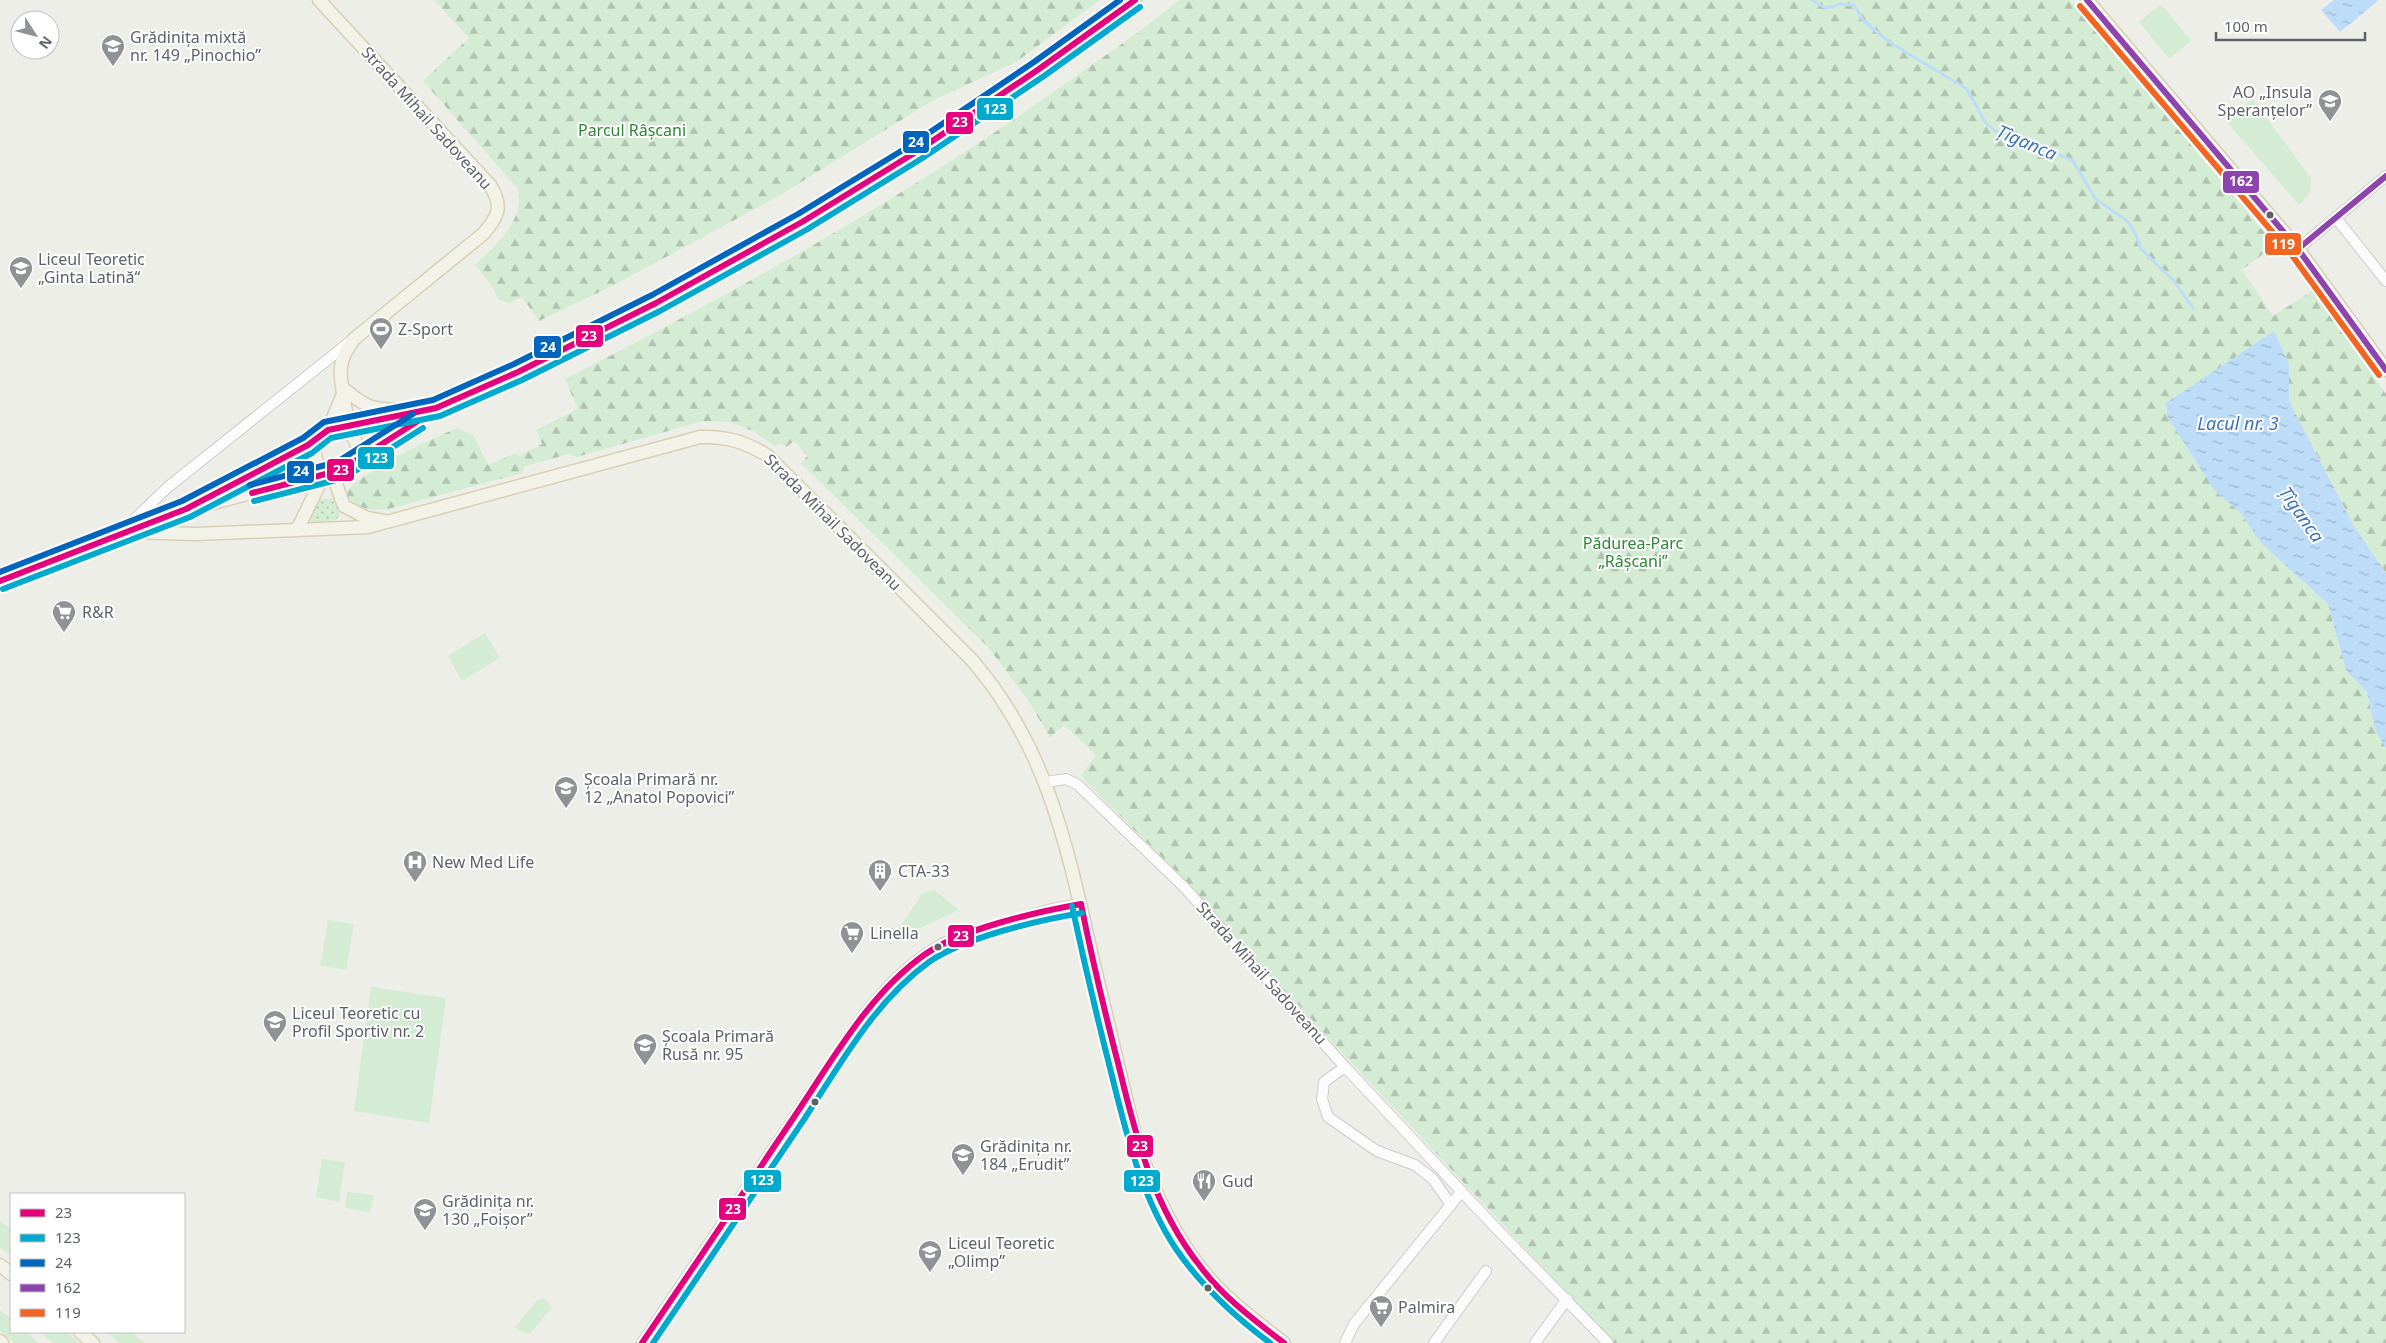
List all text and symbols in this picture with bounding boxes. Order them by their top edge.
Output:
north arrow [10,10,60,60]
scale bar [2216,10,2365,42]
text: 100 m [2224,16,2268,36]
place label: Grădinița mixtă nr. 149 „Pinochio” [130,26,261,66]
text: N [35,33,57,53]
school or university icon: Grădinița mixtă nr. 149 „Pinochio” [100,33,126,67]
street label: Strada Mihail Sadoveanu [357,42,497,194]
place label: AO „Insula Speranțelor” [2218,81,2312,121]
school or university icon: AO „Insula Speranțelor” [2317,88,2343,122]
line badge: 123 [976,97,1014,121]
text: 123 [983,99,1007,118]
line badge: 23 [945,111,974,135]
text: 23 [952,112,968,131]
park label: Parcul Râșcani [578,119,686,141]
water label: Țîganca [1993,119,2061,165]
line badge: 24 [902,130,930,154]
text: 24 [908,132,924,151]
line badge: 162 [2222,170,2260,194]
text: 162 [2229,171,2253,190]
unlabelled marker [2265,210,2275,220]
line badge: 119 [2264,232,2302,256]
text: 119 [2271,234,2295,253]
place label: Liceul Teoretic „Ginta Latină“ [38,248,145,288]
school or university icon: Liceul Teoretic „Ginta Latină“ [8,255,34,289]
sports icon: Z-Sport [368,316,394,350]
place label: Z-Sport [398,318,453,340]
line badge: 23 [575,324,604,348]
text: 23 [581,326,597,345]
line badge: 24 [533,335,562,359]
text: 24 [540,337,556,356]
water label: Lacul nr. 3 [2197,411,2279,435]
line badge: 123 [357,446,395,470]
text: 123 [364,448,388,467]
street label: Strada Mihail Sadoveanu [760,449,906,595]
line badge: 23 [326,458,355,482]
line badge: 24 [286,460,315,484]
text: 23 [333,460,349,479]
text: 24 [293,461,309,480]
water label: Țîganca [2274,481,2330,547]
park label: Pădurea-Parc „Râșcani” [1583,532,1684,572]
supermarket icon: R&R [51,599,77,633]
place label: R&R [82,601,114,623]
place label: Școala Primară nr. 12 „Anatol Popovici” [584,768,735,808]
school or university icon: Școala Primară nr. 12 „Anatol Popovici” [553,775,579,809]
hospital icon: New Med Life [402,849,428,883]
place label: New Med Life [432,851,534,873]
building icon: CTA-33 [867,858,893,892]
place label: CTA-33 [898,860,950,882]
street label: Strada Mihail Sadoveanu [1192,897,1332,1049]
supermarket icon: Linella [839,920,865,954]
place label: Linella [870,922,919,944]
line badge: 23 [947,924,975,948]
text: 23 [953,926,969,945]
unlabelled marker [933,942,943,952]
place label: Liceul Teoretic cu Profil Sportiv nr. 2 [292,1002,424,1042]
school or university icon: Liceul Teoretic cu Profil Sportiv nr. 2 [262,1009,288,1043]
place label: Școala Primară Rusă nr. 95 [662,1025,774,1065]
school or university icon: Școala Primară Rusă nr. 95 [632,1032,658,1066]
unlabelled marker [810,1097,820,1107]
line badge: 23 [1126,1134,1154,1158]
place label: Grădinița nr. 184 „Erudit” [980,1135,1072,1175]
text: 23 [1132,1136,1148,1155]
school or university icon: Grădinița nr. 184 „Erudit” [950,1142,976,1176]
restaurant icon: Gud [1191,1168,1217,1202]
line badge: 123 [743,1169,782,1193]
line badge: 123 [1123,1169,1161,1193]
text: 123 [750,1170,774,1189]
place label: Gud [1222,1170,1253,1192]
text: 123 [1130,1171,1154,1190]
place label: Grădinița nr. 130 „Foișor” [442,1190,534,1230]
legend [10,1193,185,1333]
school or university icon: Grădinița nr. 130 „Foișor” [412,1197,438,1231]
line badge: 23 [718,1197,747,1221]
text: 23 [725,1199,741,1218]
text: 23 [55,1202,72,1222]
text: 123 [55,1227,81,1247]
place label: Liceul Teoretic „Olimp” [948,1232,1055,1272]
school or university icon: Liceul Teoretic „Olimp” [917,1239,943,1273]
text: 24 [55,1252,73,1272]
text: 162 [55,1277,81,1297]
unlabelled marker [1203,1283,1213,1293]
supermarket icon: Palmira [1368,1294,1394,1328]
place label: Palmira [1398,1296,1455,1318]
text: 119 [55,1302,81,1322]

